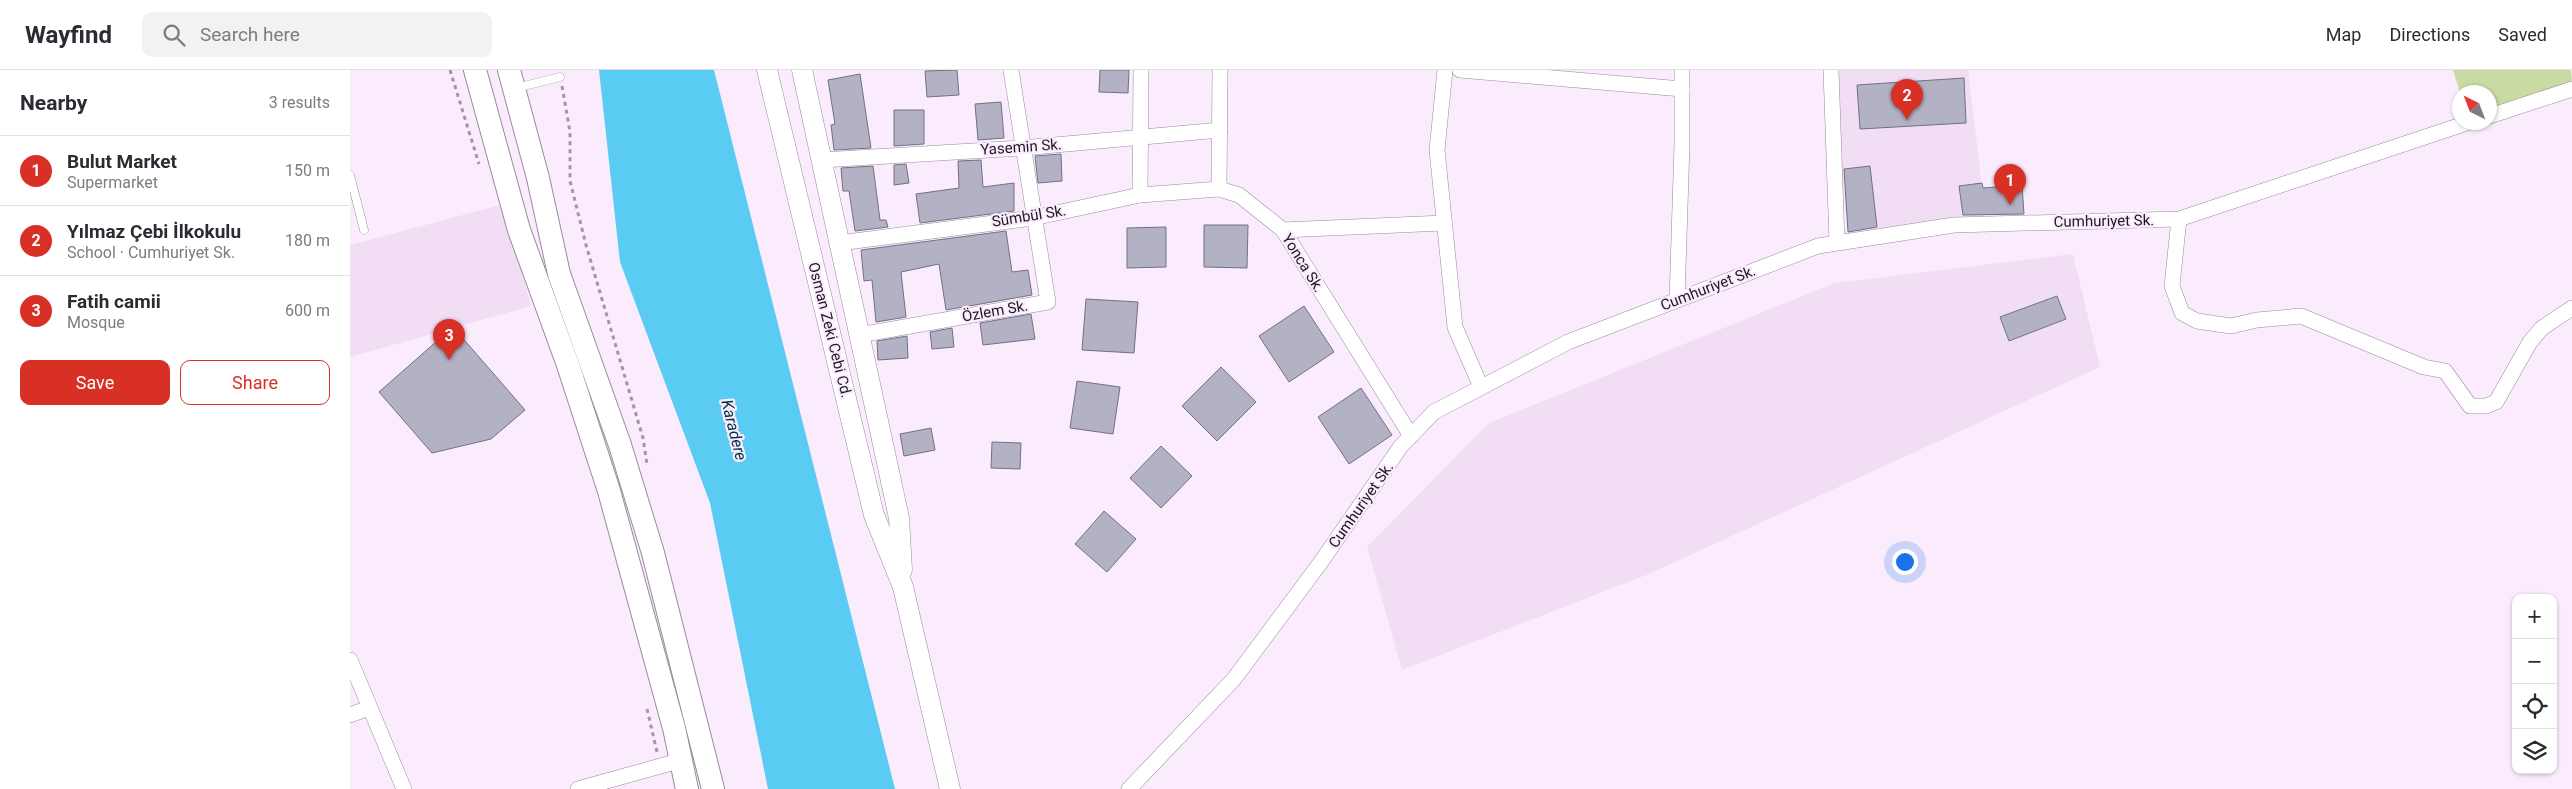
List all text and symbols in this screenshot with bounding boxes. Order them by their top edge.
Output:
search box [142,12,492,57]
text: Wayfind [25,21,112,49]
icon: search [160,21,188,49]
text: Search here [200,23,300,46]
text: Map [2326,24,2361,45]
text: Directions [2389,24,2470,45]
text: Saved [2498,24,2547,45]
pin: 2 [1891,79,1923,120]
north arrow [2452,85,2497,130]
text: Nearby [20,91,87,115]
text: 3 results [269,93,330,112]
street label: Yasemin Sk. [980,135,1062,159]
text: Bulut Market [67,150,177,173]
text: 1 [31,161,41,180]
text: 150 m [285,161,330,180]
pin: 1 [1994,164,2026,205]
text: Supermarket [67,173,158,192]
street label: Sümbül Sk. [991,201,1067,231]
street label: Cumhuriyet Sk. [2054,211,2154,231]
text: Yılmaz Çebi İlkokulu [67,220,241,243]
street label: Yonca Sk. [1278,230,1328,296]
text: 2 [31,231,41,250]
text: 180 m [285,231,330,250]
text: School · Cumhuriyet Sk. [67,243,235,262]
street label: Osman Zeki Cebi Cd. [804,260,856,400]
street label: Cumhuriyet Sk. [1658,262,1758,314]
text: Fatih camii [67,290,161,313]
street label: Özlem Sk. [961,296,1029,326]
text: 3 [31,301,41,320]
text: 600 m [285,301,330,320]
text: Mosque [67,313,125,332]
pin: 3 [433,319,465,360]
button: Save [20,360,170,405]
button: Share [180,360,330,405]
water label: Karadere [717,398,751,462]
street label: Cumhuriyet Sk. [1325,459,1397,551]
your location [1892,549,1918,575]
map controls [2512,594,2557,774]
button: + [2512,594,2557,639]
button: − [2512,639,2557,684]
button: locate [2512,684,2557,729]
button: layers [2512,729,2557,774]

